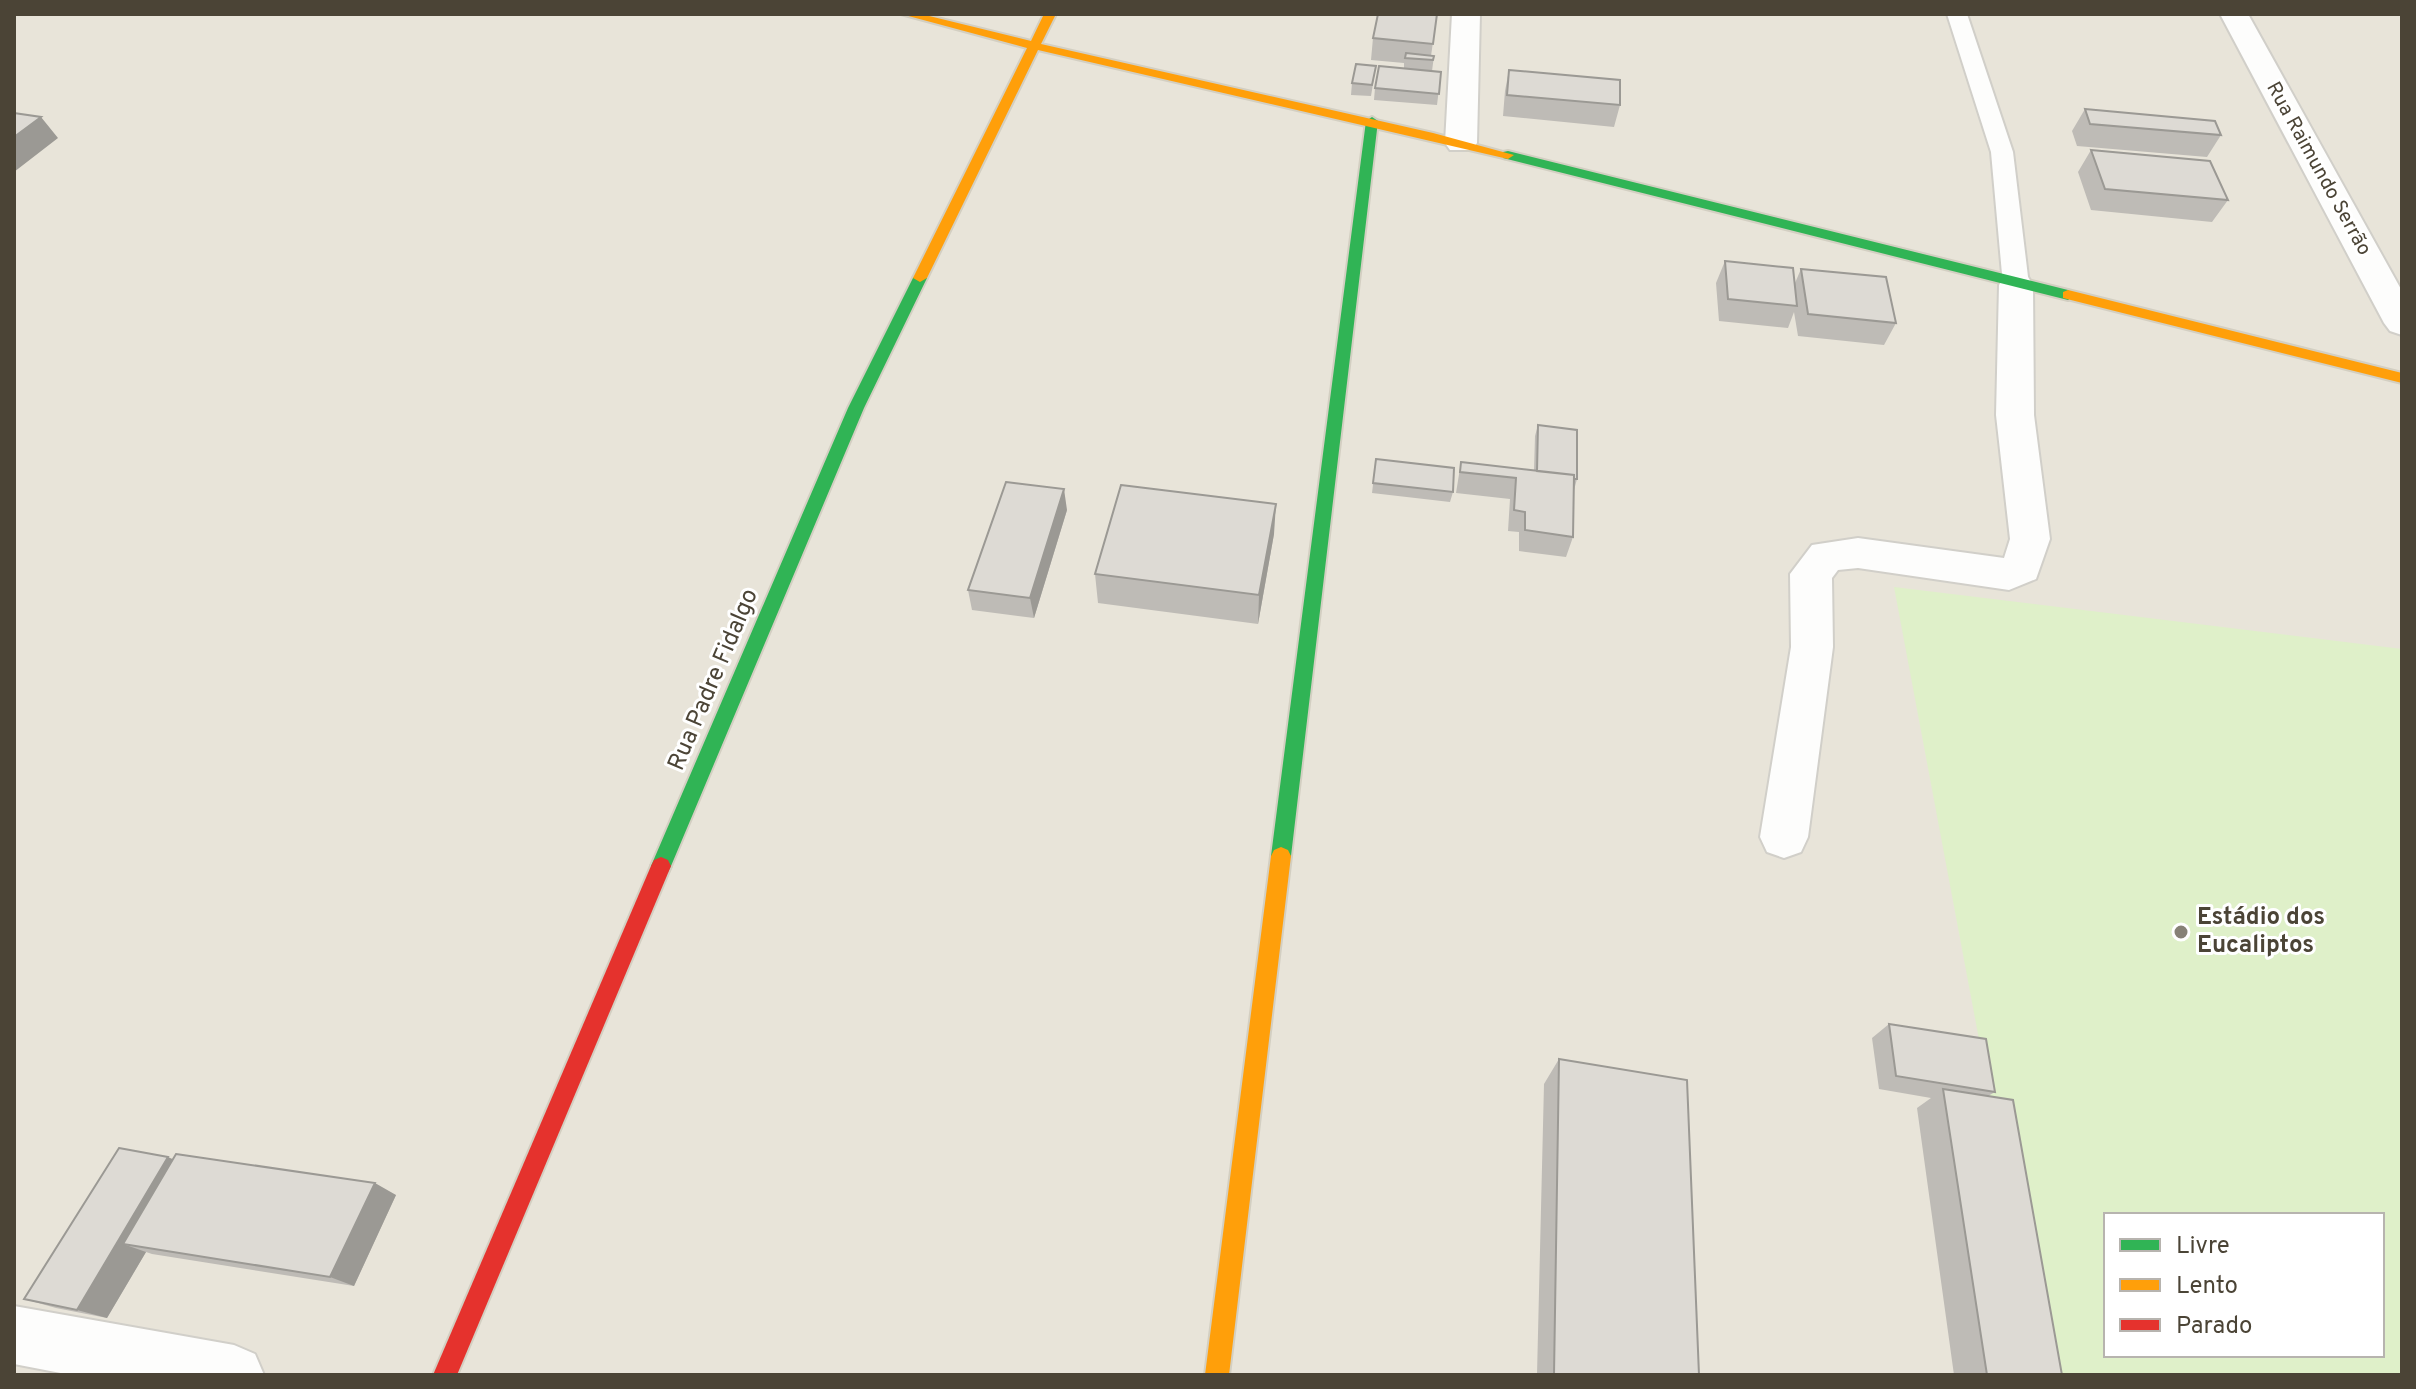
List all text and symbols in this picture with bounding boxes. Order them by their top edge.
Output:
street label: Rua Raimundo Serrão [2259,78,2377,260]
street label: Rua Padre Fidalgo [662,585,766,775]
place label: Estádio dos Eucaliptos [2197,903,2325,961]
marker: Estádio dos Eucaliptos [2172,923,2190,941]
legend [2104,1213,2384,1357]
text: Livre [2176,1232,2230,1262]
text: Lento [2176,1272,2238,1302]
text: Parado [2176,1312,2252,1342]

